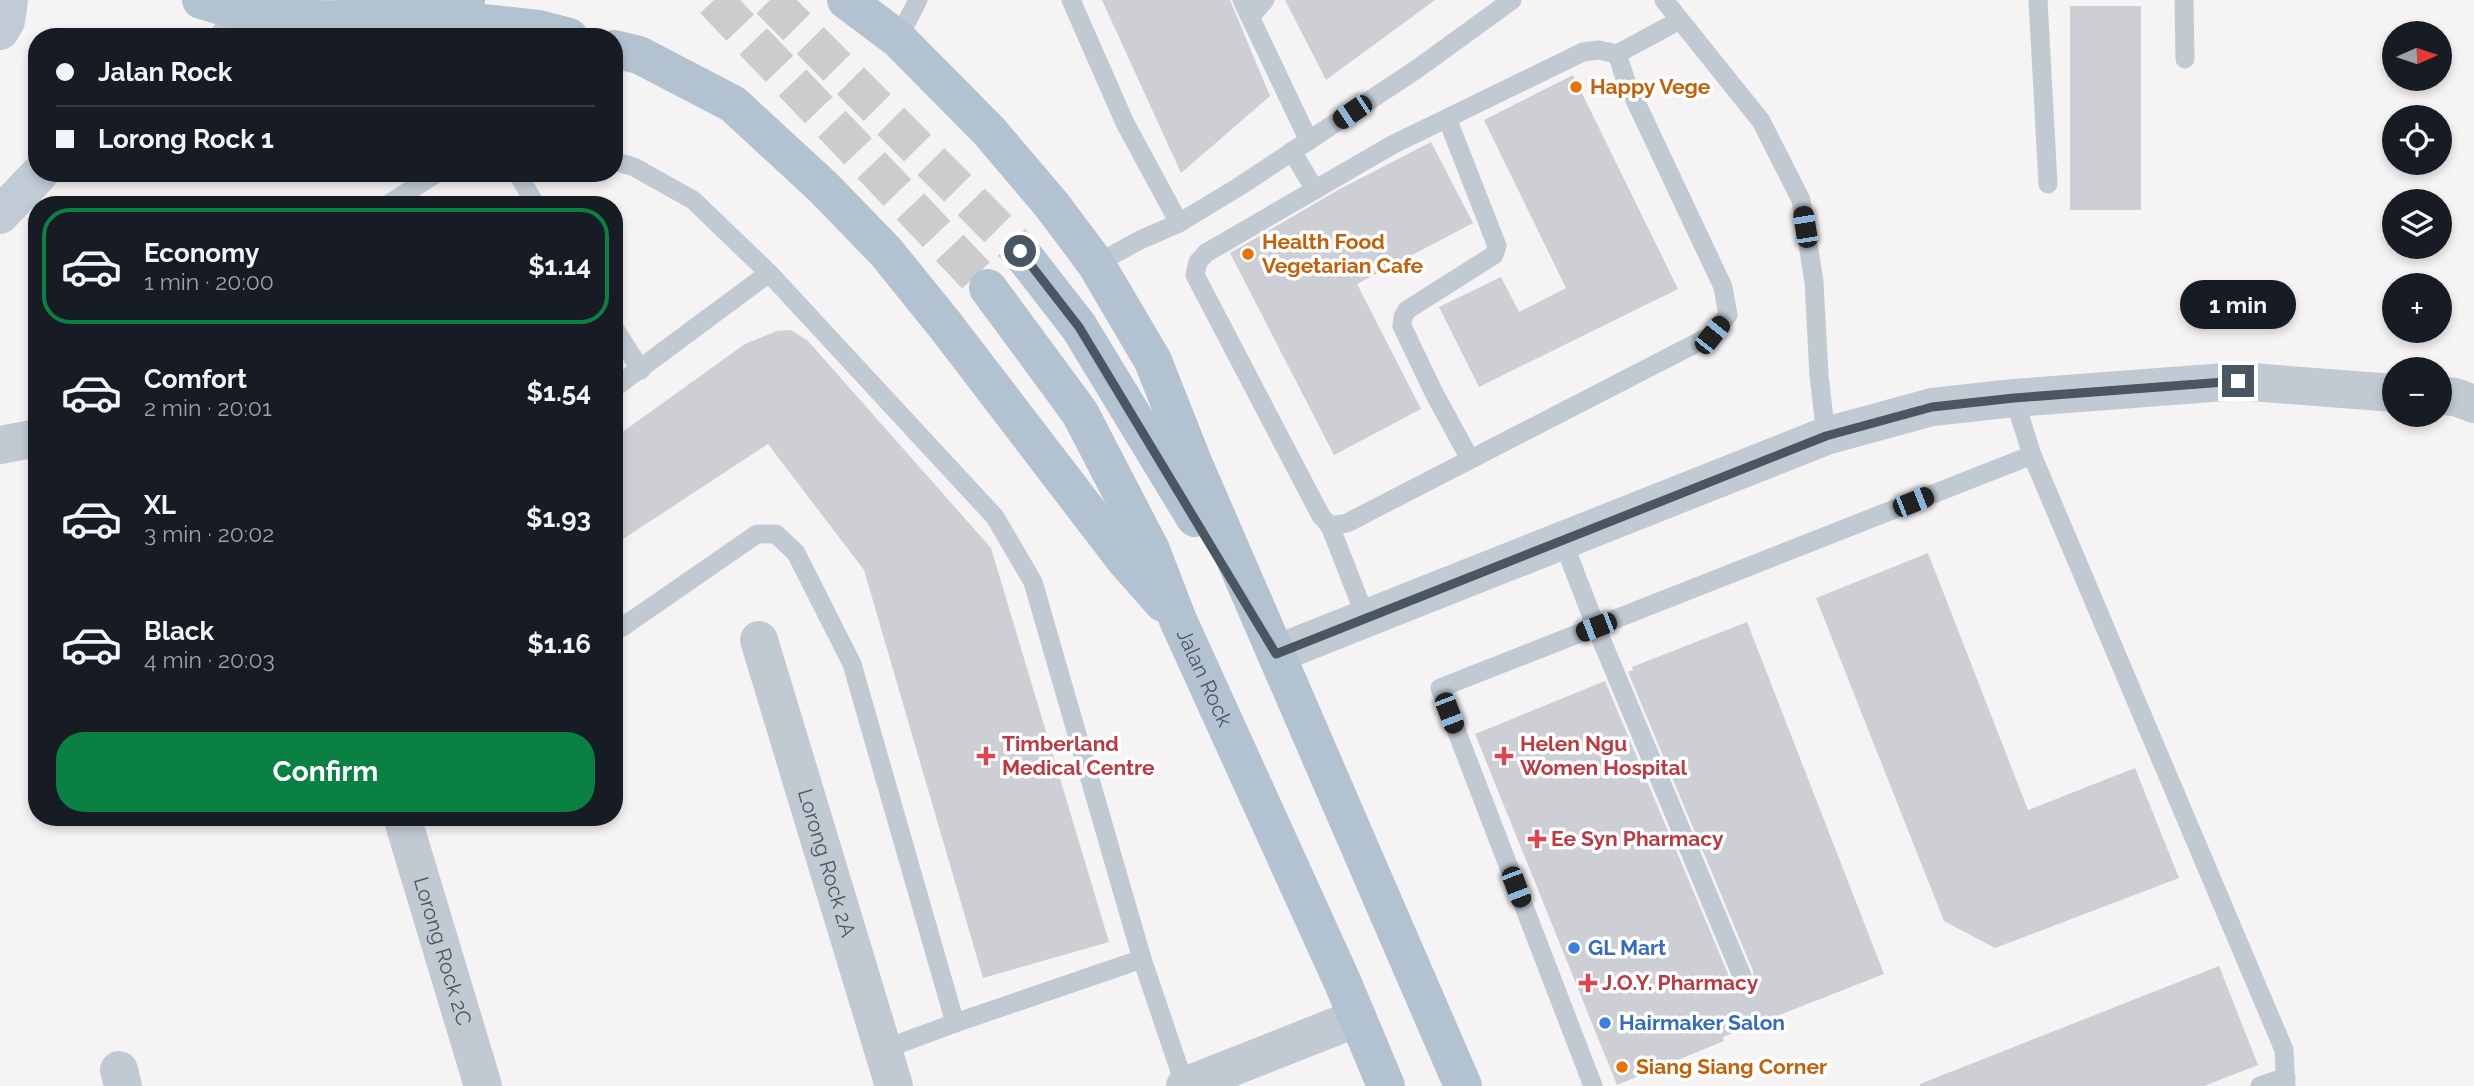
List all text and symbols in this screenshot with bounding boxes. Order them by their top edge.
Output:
north arrow [2382,21,2452,91]
map controls [2382,21,2452,427]
text: Jalan Rock [98,57,232,87]
place label: Happy Vege [1590,74,1711,99]
marker: Happy Vege [1568,79,1584,95]
car [1329,92,1376,132]
button: locate [2382,105,2452,175]
text: Lorong Rock 1 [98,124,274,154]
button: layers [2382,189,2452,259]
car [1792,205,1819,249]
place label: Health Food Vegetarian Cafe [1262,229,1424,278]
icon: car [60,235,123,298]
route start [1004,235,1036,267]
text: Economy [144,238,259,268]
marker: Health Food Vegetarian Cafe [1240,246,1256,262]
text: $1.14 [528,251,591,281]
text: 1 min · 20:00 [144,268,274,295]
button: + [2382,273,2452,343]
callout: 1 min [2180,280,2296,328]
text: 1 min [2209,291,2267,318]
car [1691,312,1734,358]
button: − [2382,357,2452,427]
icon: car [60,361,123,424]
text: Comfort [144,364,247,394]
route end [2222,365,2254,397]
text: $1.54 [527,377,591,407]
text: 2 min · 20:01 [144,394,272,421]
car [1890,484,1937,520]
icon: car [60,487,123,550]
text: XL [144,490,176,520]
text: $1.93 [526,503,591,533]
text: 3 min · 20:02 [144,520,274,547]
car [1573,610,1620,644]
icon: car [60,613,123,676]
text: Black [144,616,214,646]
street label: Jalan Rock [1172,625,1238,730]
text: $1.16 [527,629,591,659]
text: 4 min · 20:03 [144,646,275,673]
car [1432,690,1467,736]
place label: Timberland Medical Centre [1002,731,1155,780]
place label: Helen Ngu Women Hospital [1520,731,1688,780]
button: Confirm [56,732,595,812]
marker: Timberland Medical Centre [976,746,996,766]
marker: Helen Ngu Women Hospital [1494,746,1514,766]
street label: Lorong Rock 2A [793,786,861,940]
place label: Ee Syn Pharmacy [1551,826,1724,851]
marker: Ee Syn Pharmacy [1529,831,1545,847]
car [1499,864,1534,910]
street label: Lorong Rock 2C [409,874,477,1028]
place label: GL Mart [1588,935,1666,960]
marker: GL Mart [1566,940,1582,956]
place label: J.O.Y. Pharmacy [1602,970,1759,995]
marker: J.O.Y. Pharmacy [1580,975,1596,991]
place label: Hairmaker Salon [1619,1010,1785,1035]
marker: Hairmaker Salon [1597,1015,1613,1031]
place label: Siang Siang Corner [1636,1054,1827,1079]
marker: Siang Siang Corner [1614,1059,1630,1075]

